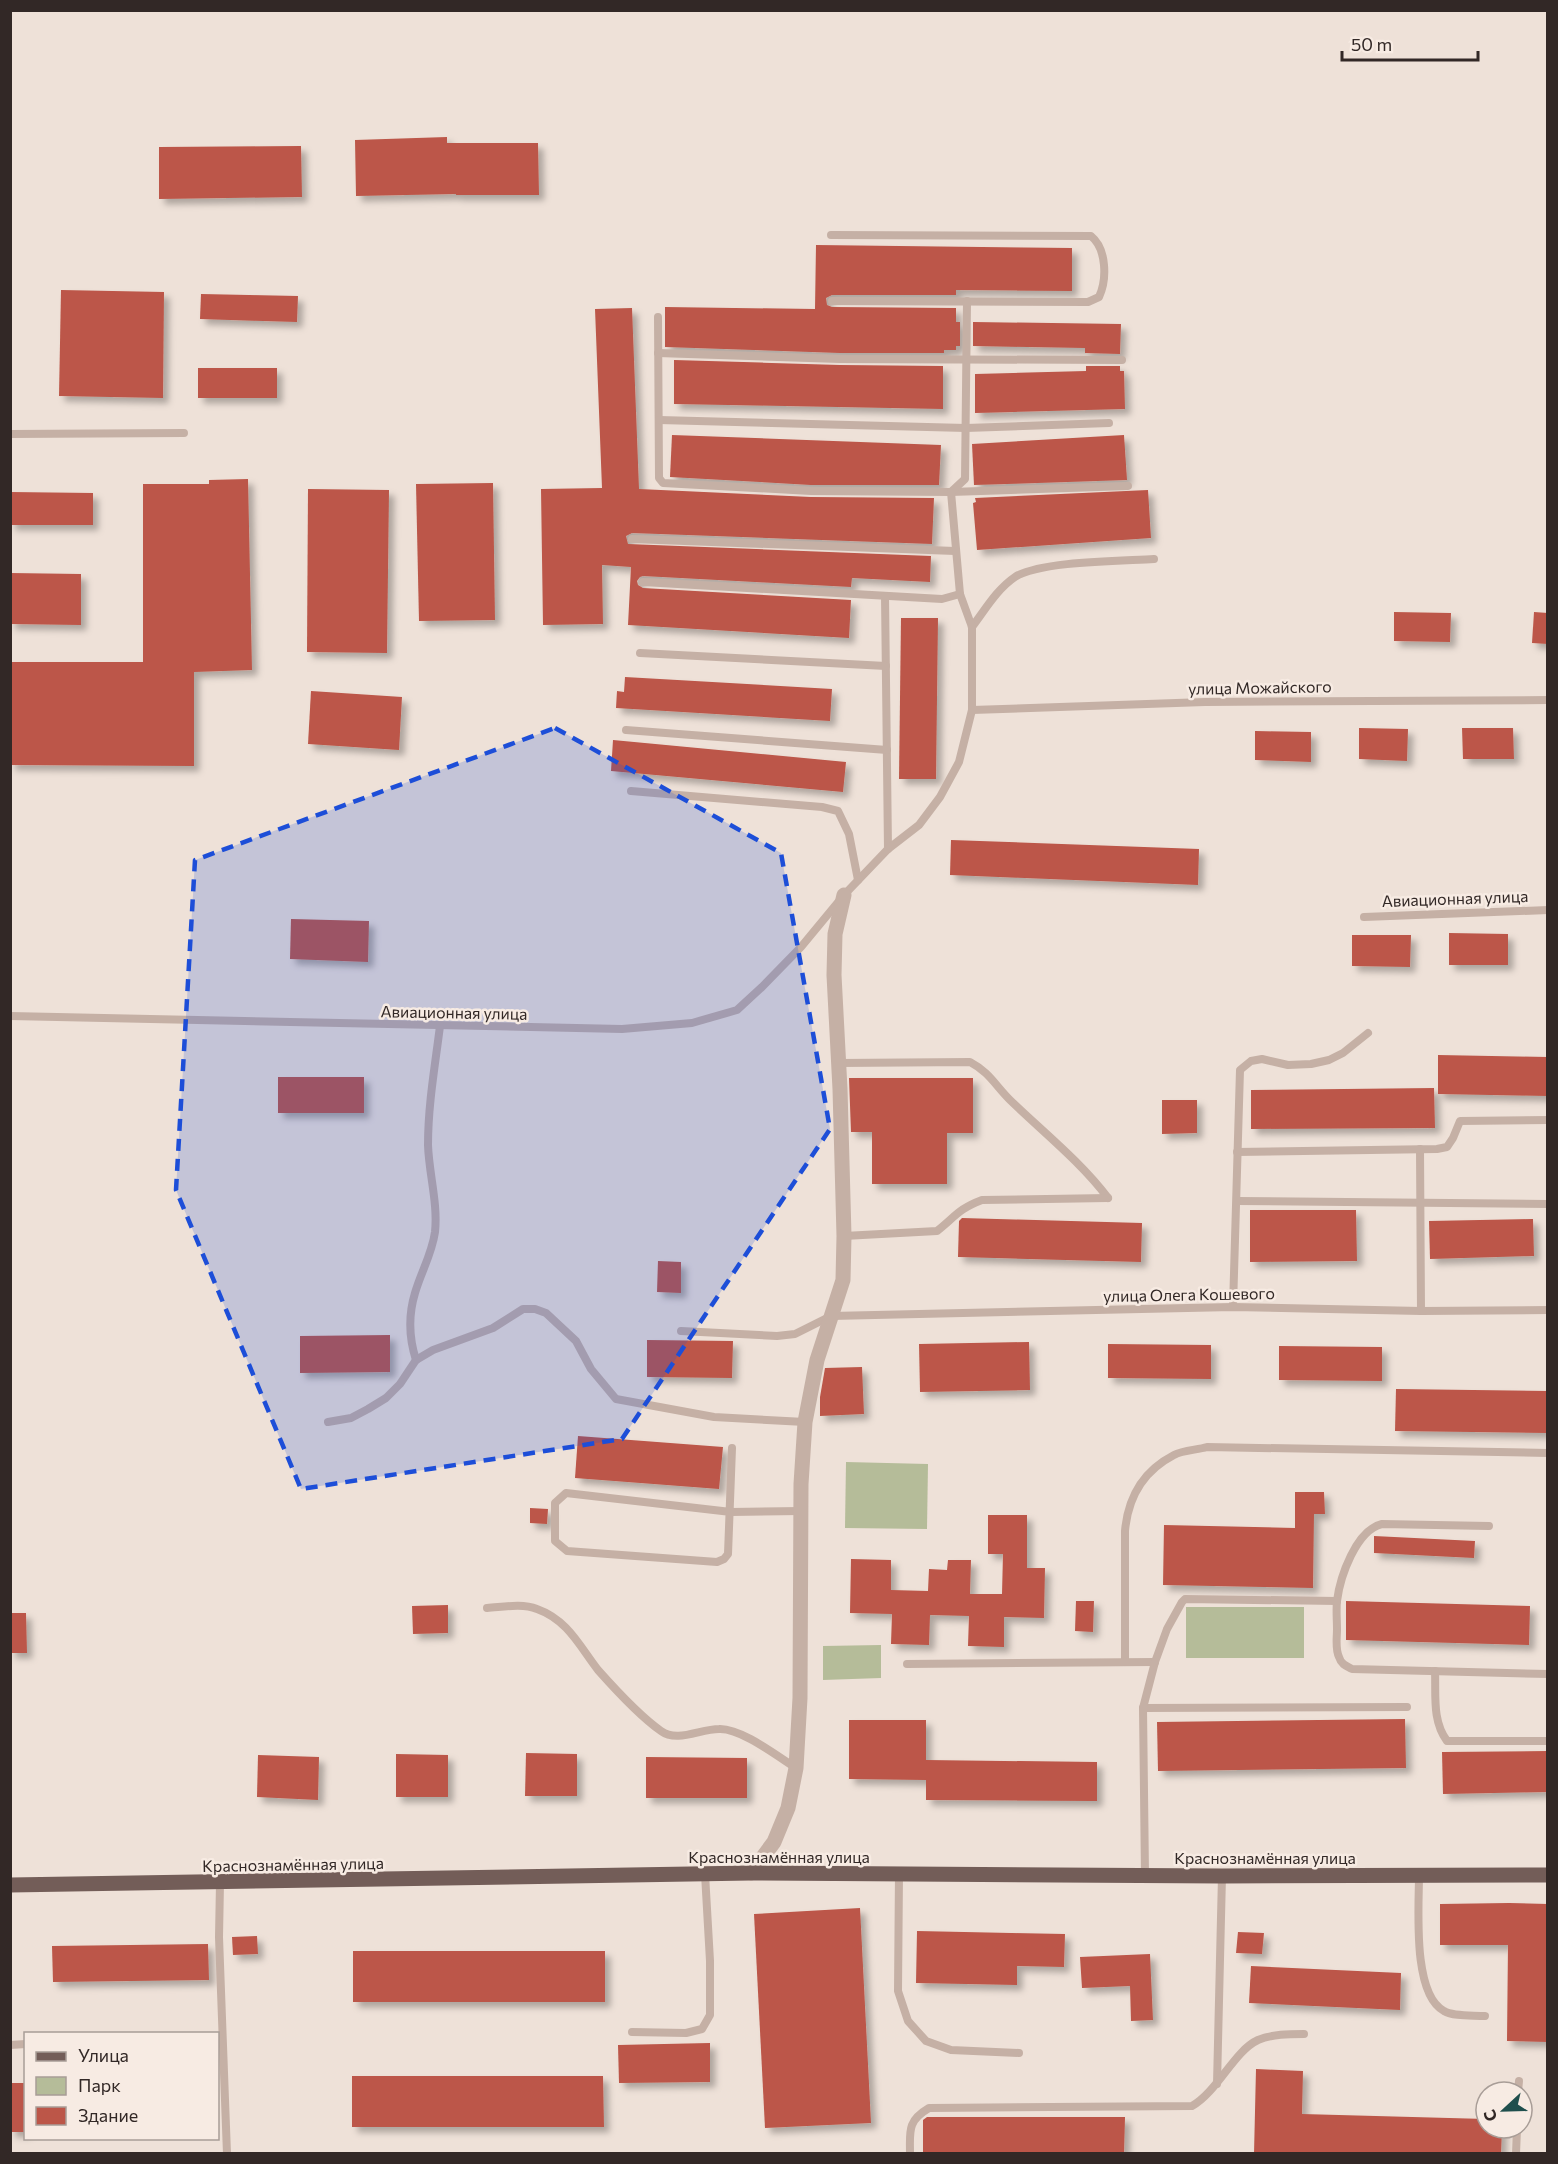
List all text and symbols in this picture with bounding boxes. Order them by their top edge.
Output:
scale bar [1342,24,1478,62]
text: 50 m [1351,33,1392,55]
street label: улица Можайского [1188,676,1332,698]
street label: Авиационная улица [1381,886,1529,910]
street label: Авиационная улица [380,1001,528,1023]
street label: улица Олега Кошевого [1103,1283,1275,1305]
street label: Краснознамённая улица [688,1847,870,1866]
street label: Краснознамённая улица [1174,1848,1356,1867]
street label: Краснознамённая улица [202,1853,384,1875]
legend [24,2032,219,2140]
text: Улица [78,2044,129,2066]
text: Парк [78,2074,121,2096]
north arrow [1474,2080,1534,2140]
text: Здание [78,2104,138,2126]
text: С [1479,2107,1500,2124]

